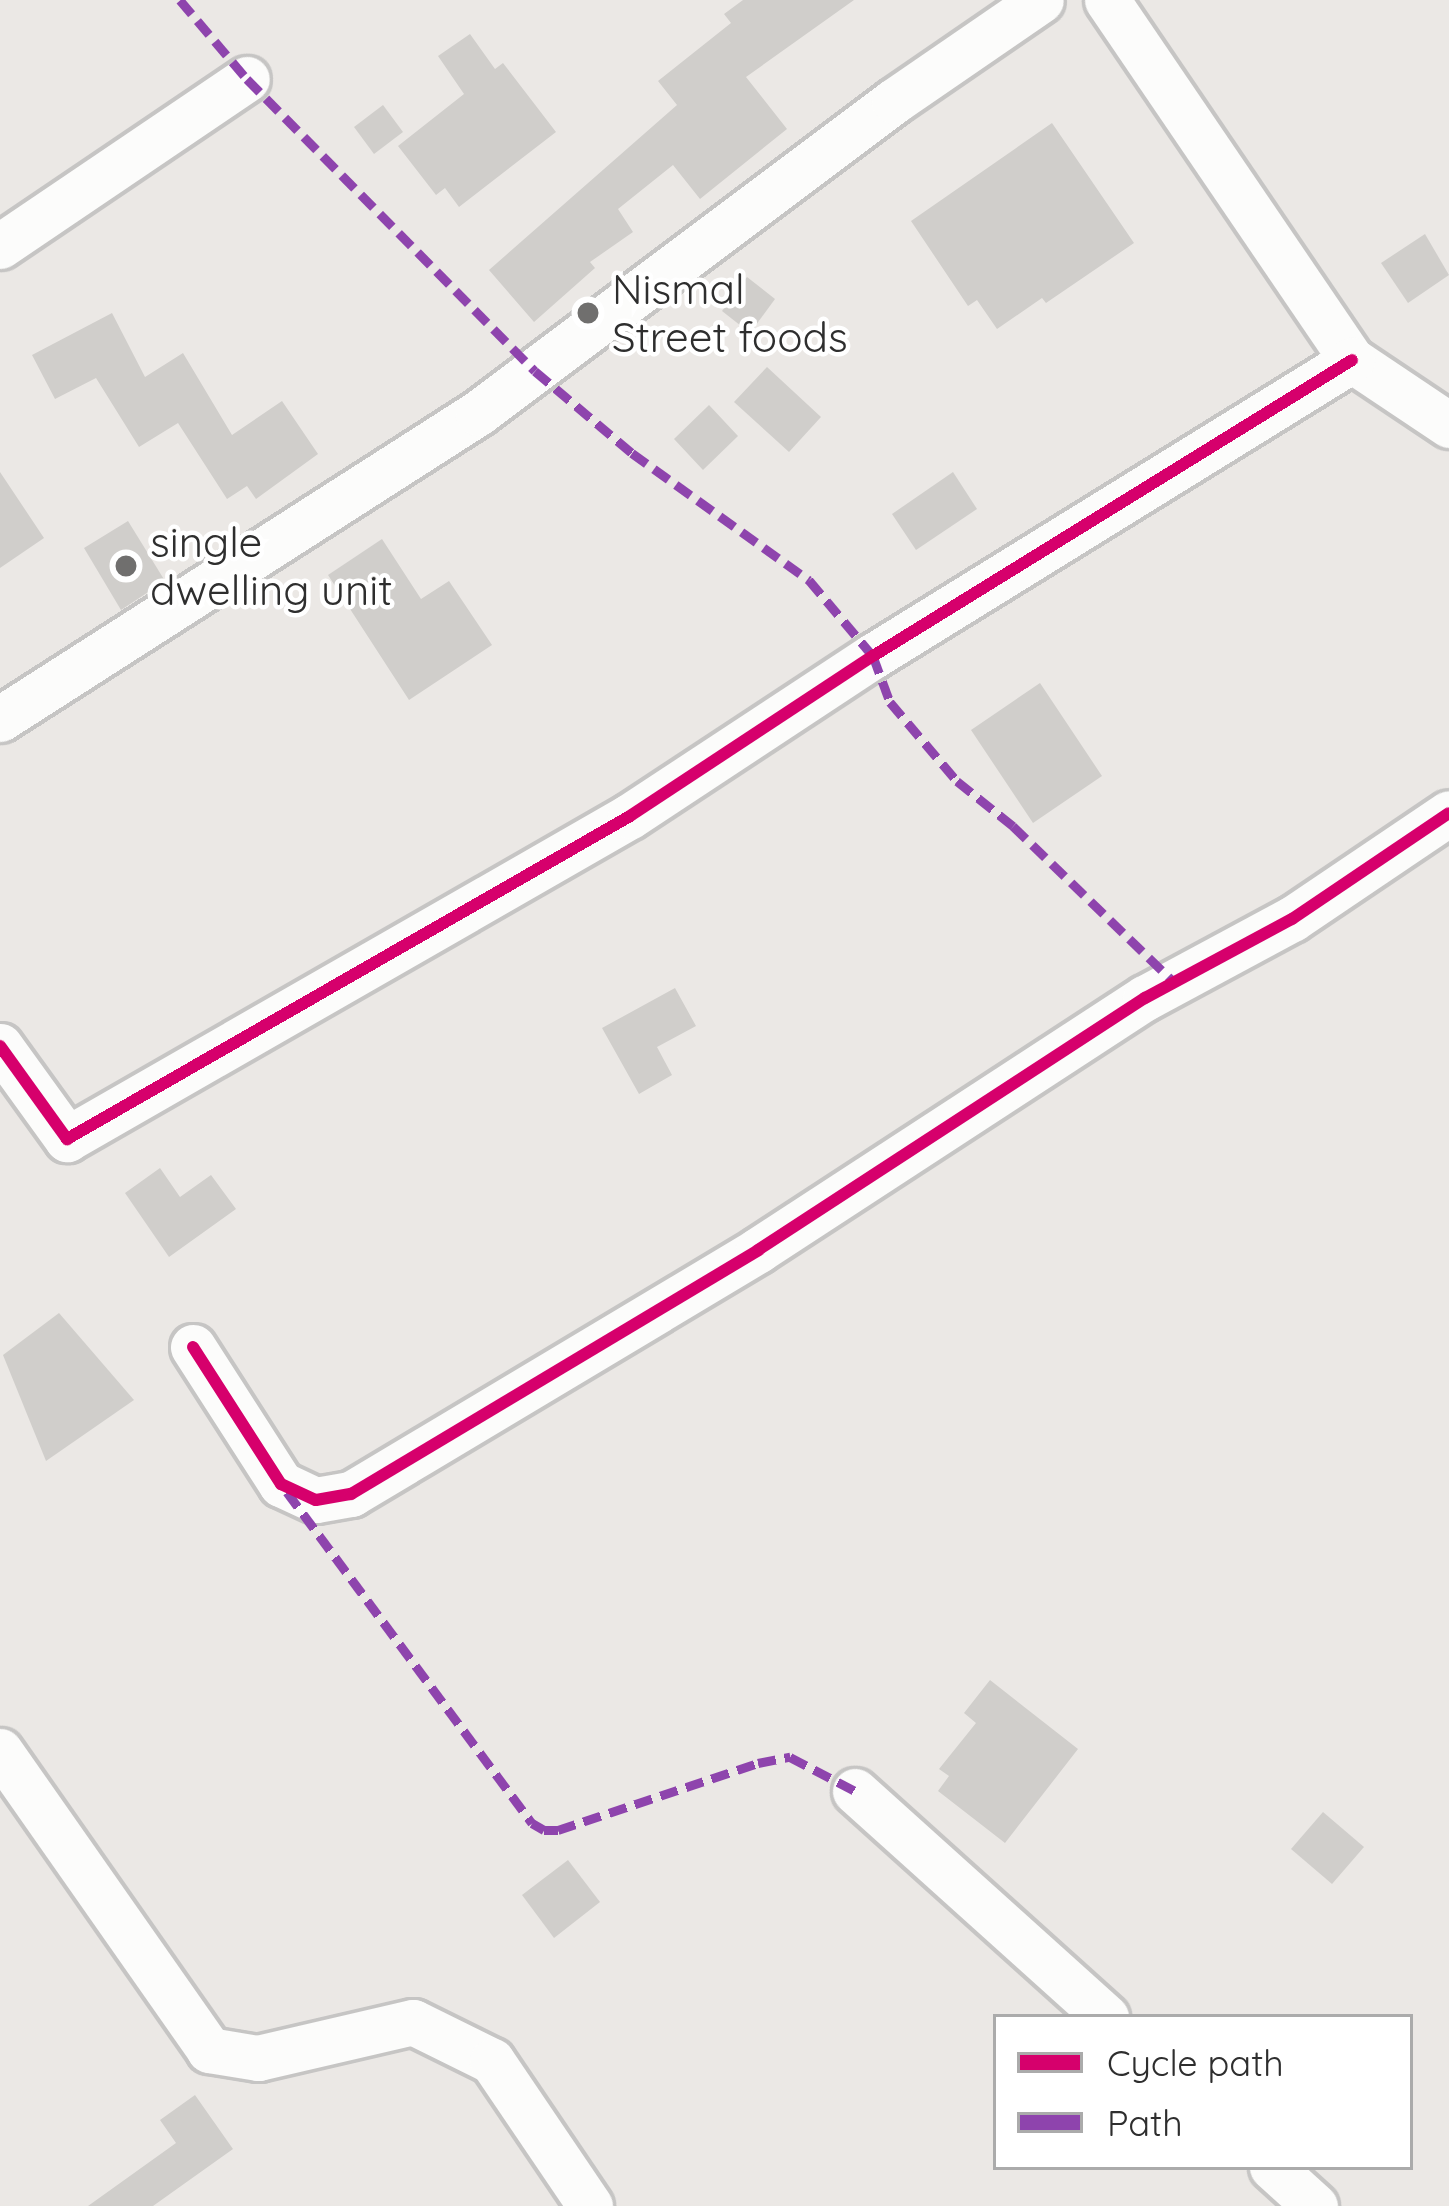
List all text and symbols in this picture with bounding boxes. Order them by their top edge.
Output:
place label: Nismal Street foods [612,264,848,362]
marker: Nismal Street foods [575,300,601,326]
place label: single dwelling unit [150,517,392,616]
marker: single dwelling unit [113,553,139,579]
legend [993,2014,1413,2170]
text: Cycle path [1107,2040,1284,2085]
text: Path [1107,2100,1183,2145]

